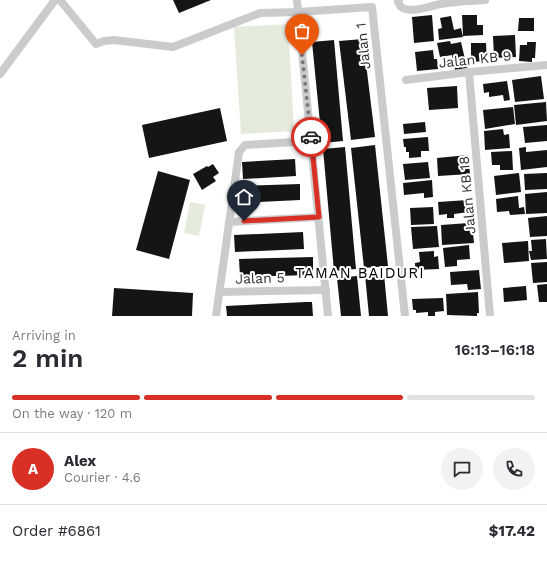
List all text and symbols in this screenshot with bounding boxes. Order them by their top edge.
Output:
pin [285,14,319,55]
icon: bag [291,20,313,42]
street label: Jalan 1 [353,22,373,70]
street label: Jalan KB 9 [438,47,512,71]
courier [291,117,331,157]
icon: car [300,126,322,148]
street label: Jalan KB 18 [456,155,478,235]
pin [227,180,261,221]
icon: home [233,186,255,208]
district label: TAMAN BAIDURI [295,264,425,282]
street label: Jalan 5 [235,269,285,287]
text: Arriving in [12,328,76,343]
text: 16:13–16:18 [455,341,535,359]
text: 2 min [12,343,83,373]
text: On the way · 120 m [12,406,132,421]
button: chat [441,448,483,490]
button: phone [493,448,535,490]
text: Alex [64,452,96,470]
text: A [28,460,38,478]
text: Courier · 4.6 [64,470,141,485]
text: Order #6861 [12,522,101,540]
text: $17.42 [489,522,535,540]

